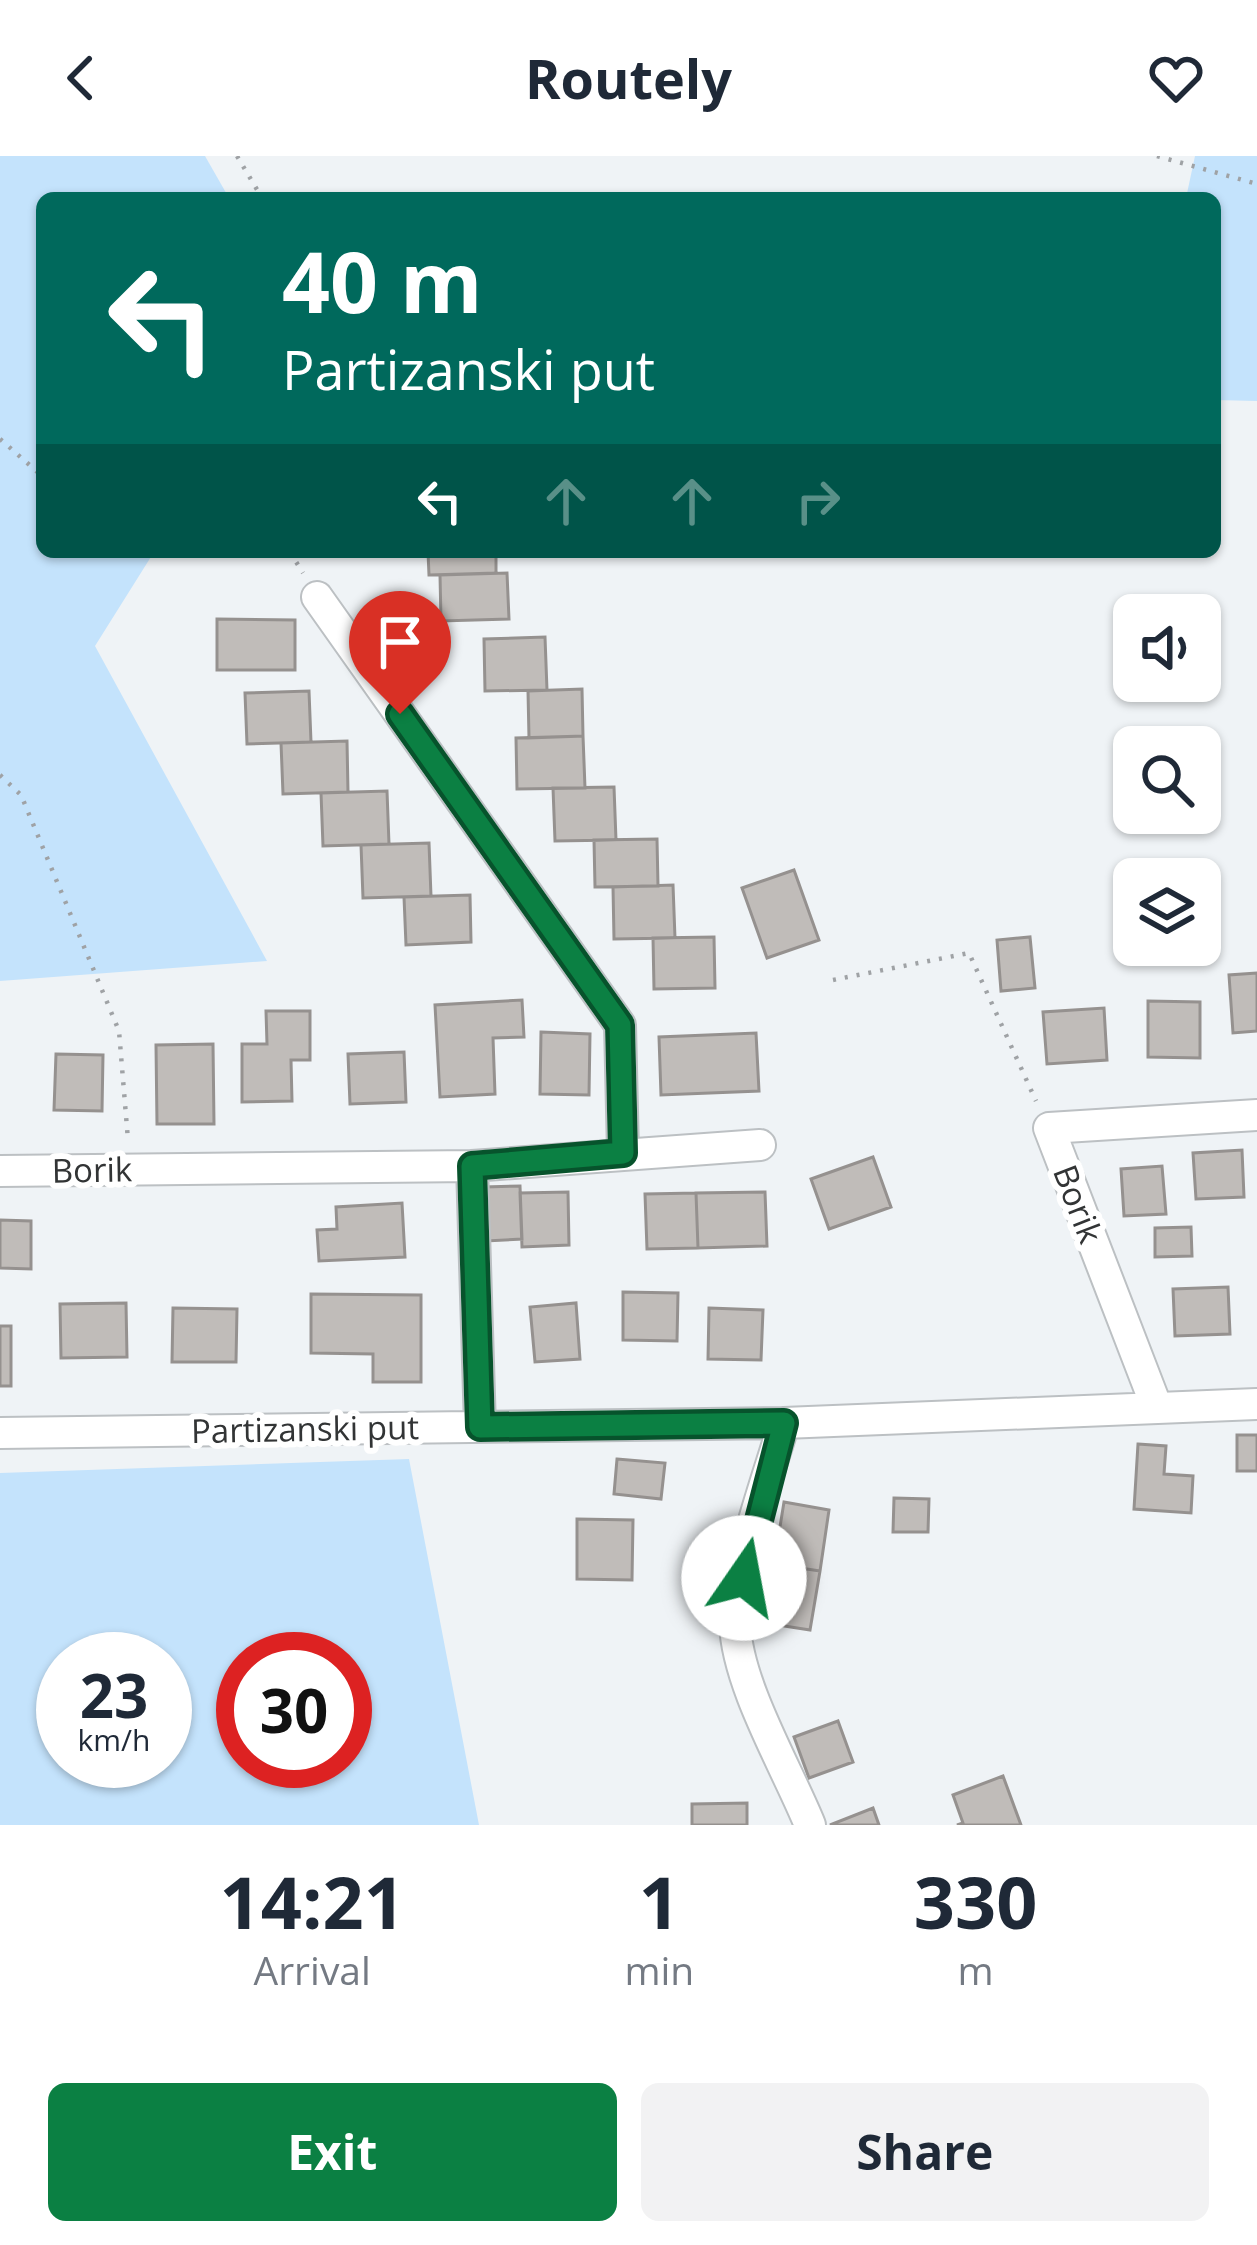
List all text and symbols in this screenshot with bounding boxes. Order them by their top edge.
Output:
text: Routely [525,41,732,115]
icon: back [48,45,114,111]
icon: heart [1143,45,1209,111]
text: 40 m [282,223,482,338]
icon: left [84,240,240,396]
text: Partizanski put [282,332,655,406]
icon: left [407,468,473,534]
icon: ahead [533,468,599,534]
icon: ahead [659,468,725,534]
icon: right [785,468,851,534]
pin [349,591,451,714]
map controls [1113,594,1221,966]
button: sound [1113,594,1221,702]
icon: arrive [367,609,433,675]
button: search [1113,726,1221,834]
button: layers [1113,858,1221,966]
street label: Borik [51,1146,133,1193]
street label: Borik [1043,1158,1114,1250]
street label: Partizanski put [191,1404,419,1453]
position arrow [681,1515,807,1641]
speed limit sign: 30 [216,1632,372,1788]
text: 23 [80,1654,148,1736]
text: km/h [78,1719,150,1760]
text: 14:21 [220,1852,405,1950]
text: 1 [639,1852,680,1950]
text: 330 [914,1852,1037,1950]
text: Arrival [254,1943,371,1996]
text: min [624,1943,694,1996]
text: m [958,1943,994,1996]
button: Exit [48,2083,617,2221]
button: Share [641,2083,1209,2221]

